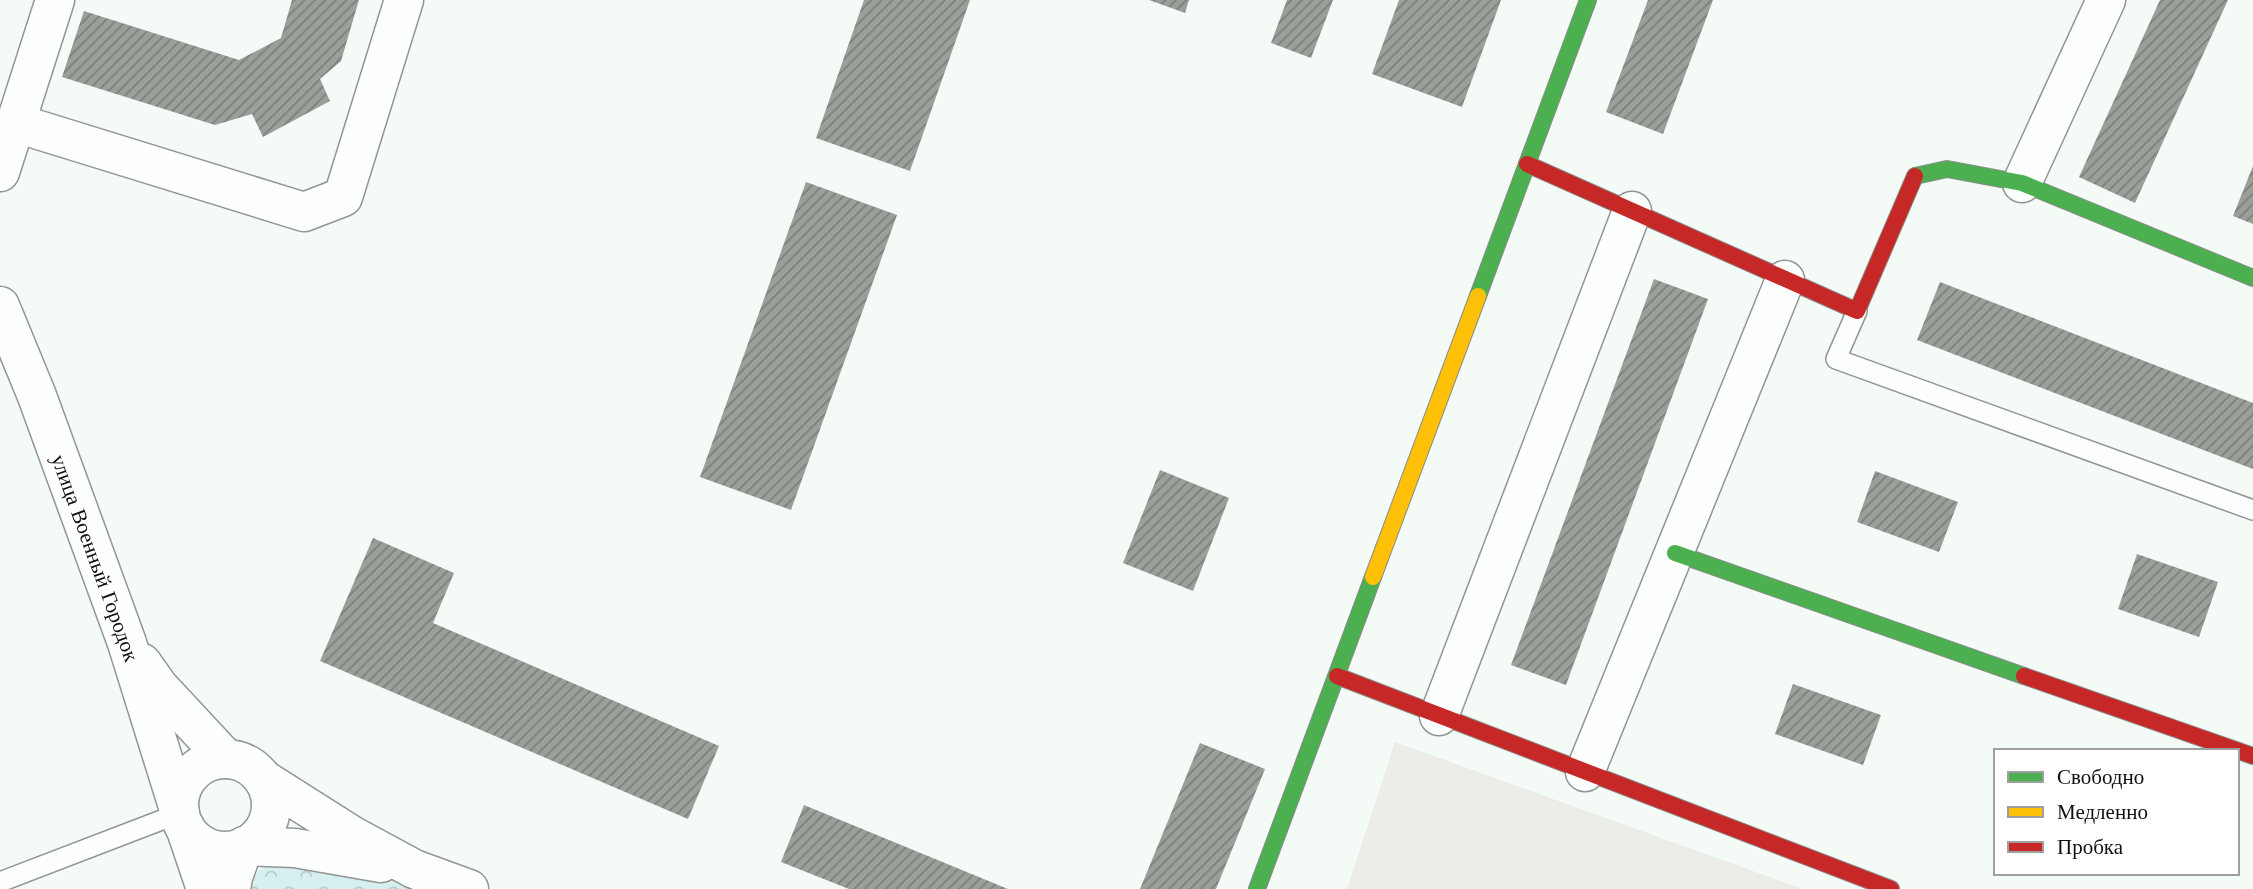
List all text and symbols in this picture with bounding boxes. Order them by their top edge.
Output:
street label: улица Военный Городок [45,451,145,666]
legend [1994,749,2239,875]
text: Свободно [2057,764,2144,790]
text: Медленно [2057,799,2148,825]
text: Пробка [2057,834,2124,860]

